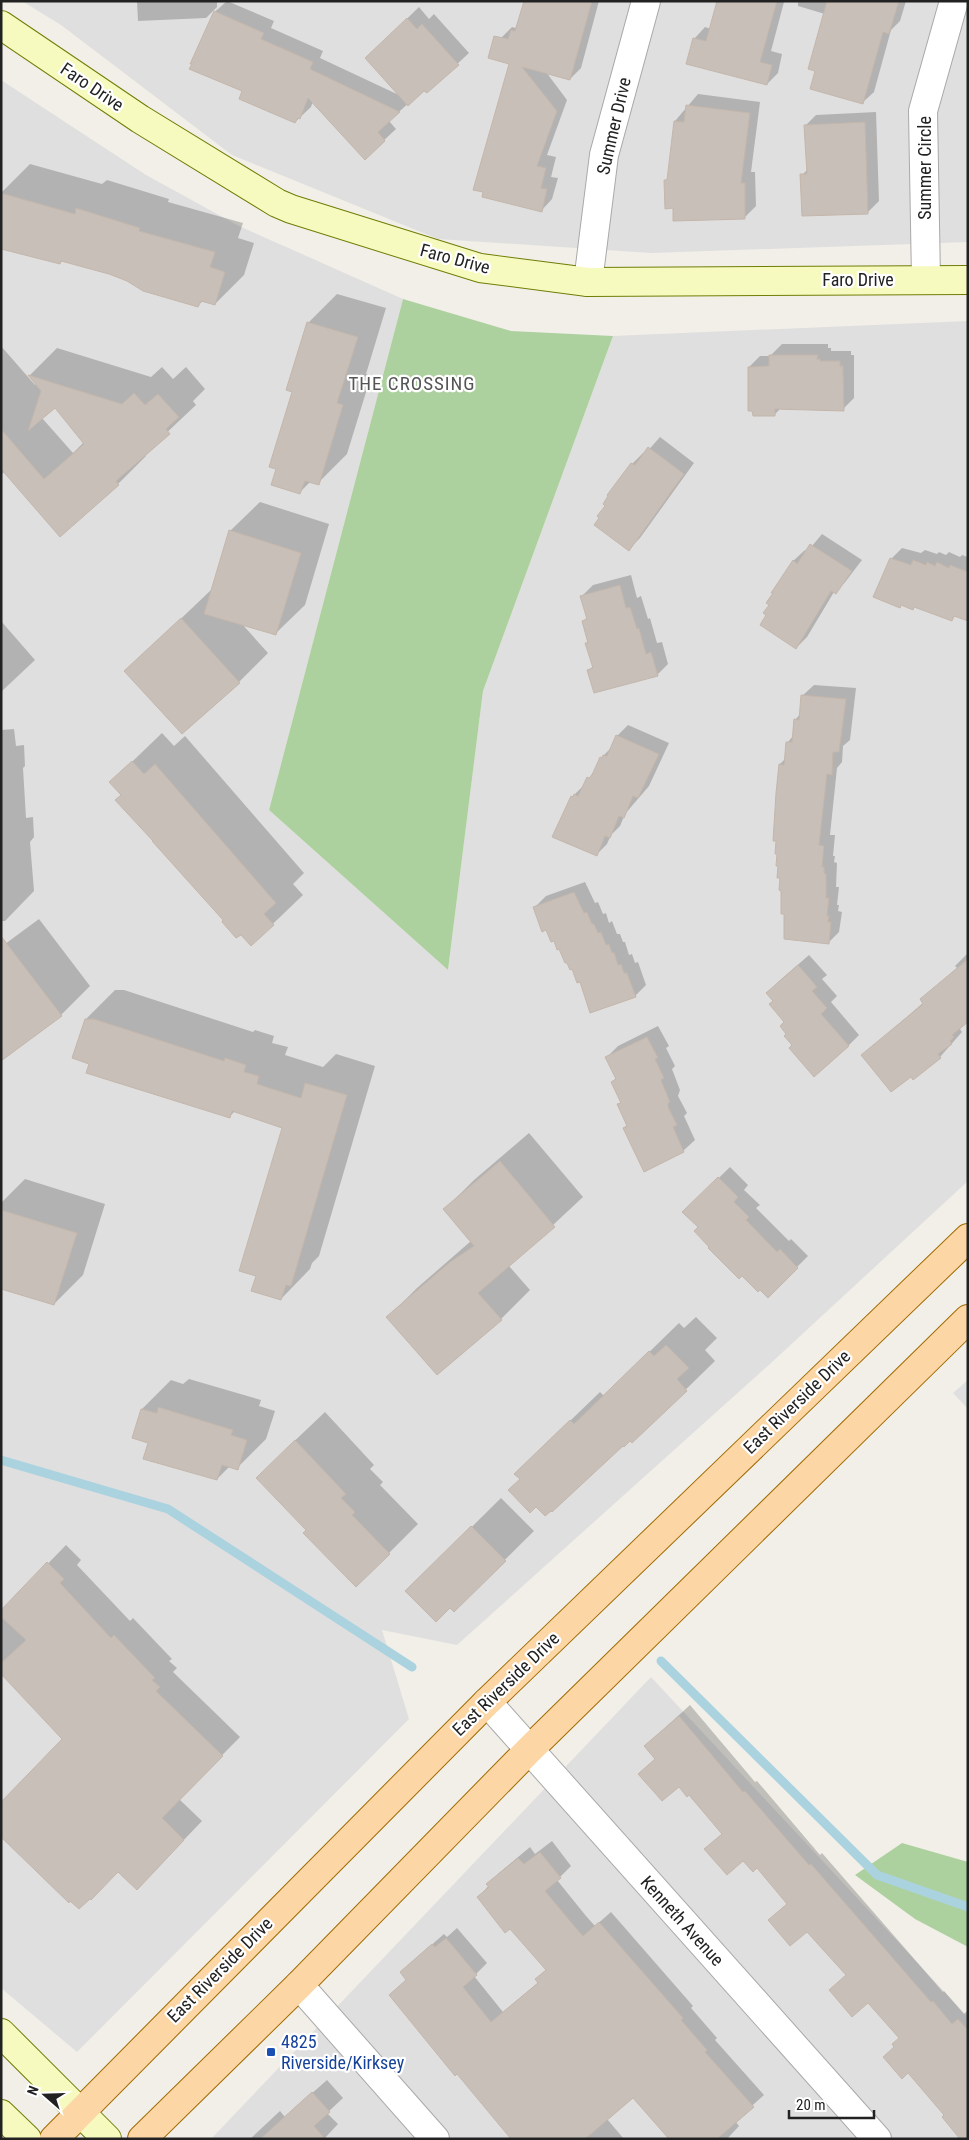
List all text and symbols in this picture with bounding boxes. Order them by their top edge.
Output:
street label: Faro Drive [57,58,128,115]
street label: Summer Drive [592,75,635,177]
street label: Summer Circle [914,116,935,220]
street label: Faro Drive [418,239,492,278]
street label: Faro Drive [822,269,894,290]
district label: THE CROSSING [348,372,476,395]
street label: East Riverside Drive [739,1345,854,1458]
street label: East Riverside Drive [448,1627,563,1740]
street label: Kenneth Avenue [636,1871,728,1970]
street label: East Riverside Drive [163,1913,277,2027]
place label: 4825 Riverside/Kirksey [281,2031,405,2073]
marker: 4825 Riverside/Kirksey [265,2046,277,2058]
north arrow [20,2070,70,2120]
text: N [24,2084,42,2097]
scale bar [789,2088,874,2120]
text: 20 m [796,2096,826,2114]

